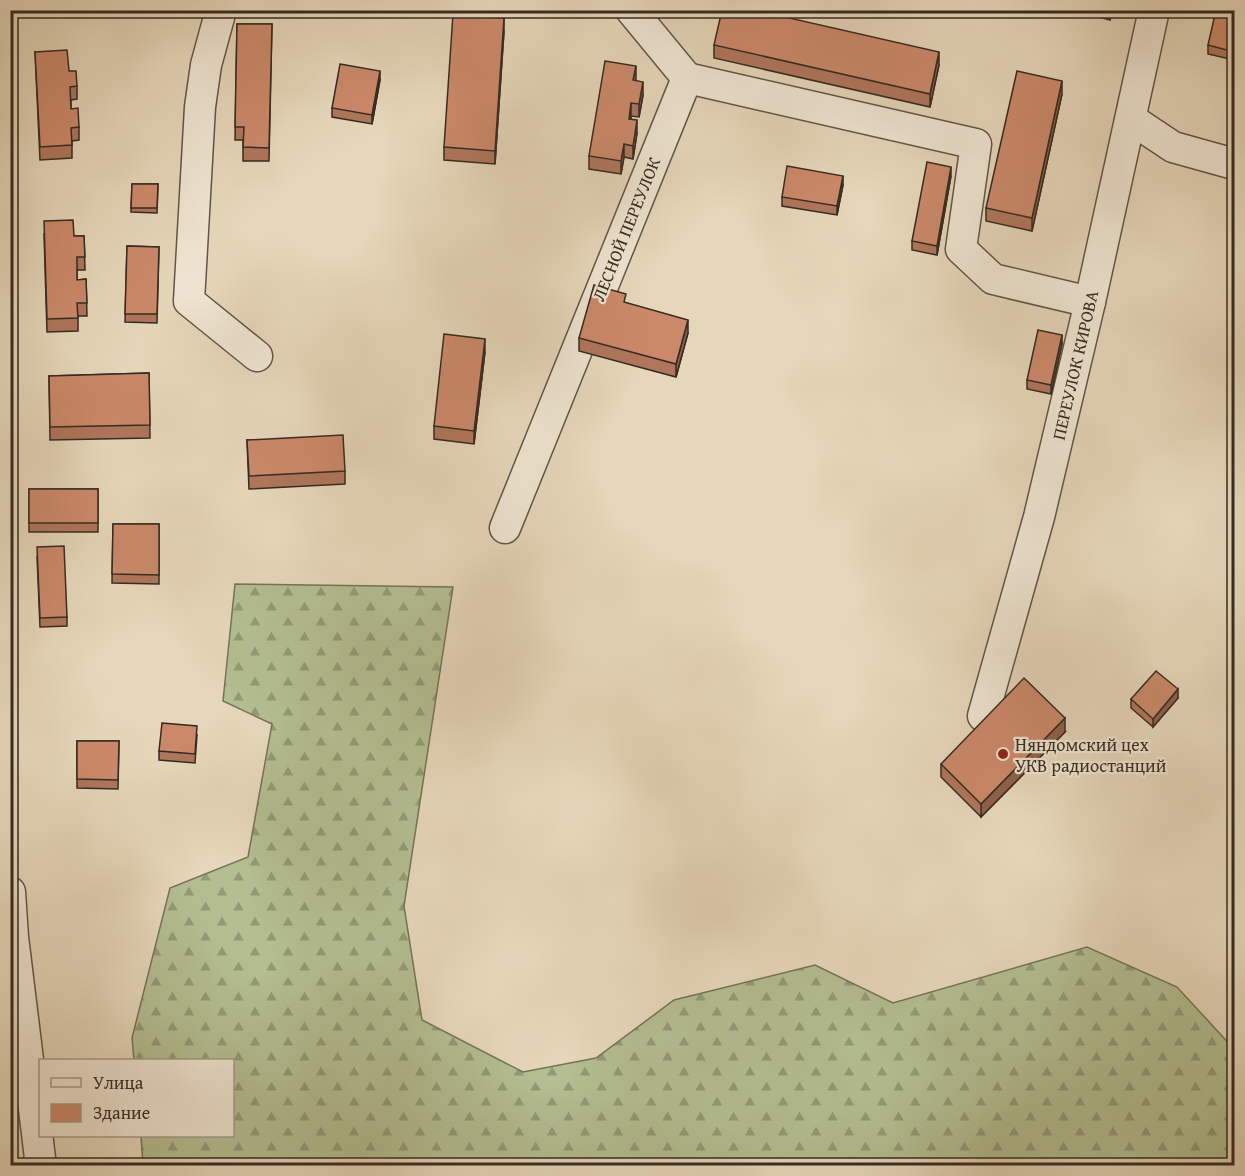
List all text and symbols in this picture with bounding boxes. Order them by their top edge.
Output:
street label: ЛЕСНОЙ ПЕРЕУЛОК [585,153,667,305]
street label: ПЕРЕУЛОК КИРОВА [1045,287,1105,442]
place label: Няндомский цех УКВ радиостанций [1015,731,1167,779]
marker: Няндомский цех УКВ радиостанций [996,747,1010,761]
legend [39,1059,234,1137]
text: Улица [93,1069,144,1096]
text: Здание [93,1099,150,1126]

